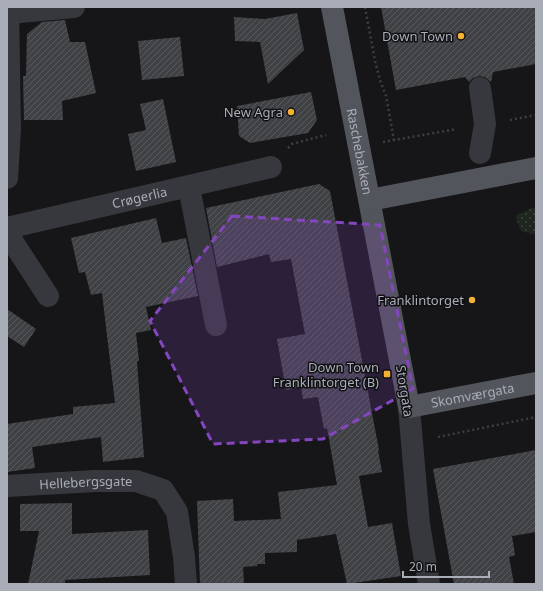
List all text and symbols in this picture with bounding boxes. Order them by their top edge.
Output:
place label: Down Town [382,27,453,45]
marker: Down Town [456,31,466,41]
place label: New Agra [224,103,283,121]
marker: New Agra [286,107,296,117]
street label: Raschebakken [343,107,377,196]
street label: Crøgerlia [110,182,169,212]
place label: Franklintorget [377,291,464,309]
marker: Franklintorget [467,295,477,305]
place label: Down Town Franklintorget (B) [273,358,379,391]
street label: Storgata [392,364,418,418]
marker: Down Town Franklintorget (B) [382,369,392,379]
street label: Skomværgata [429,378,516,412]
street label: Hellebergsgate [39,472,132,493]
scale bar [403,553,489,579]
text: 20 m [409,558,437,575]

